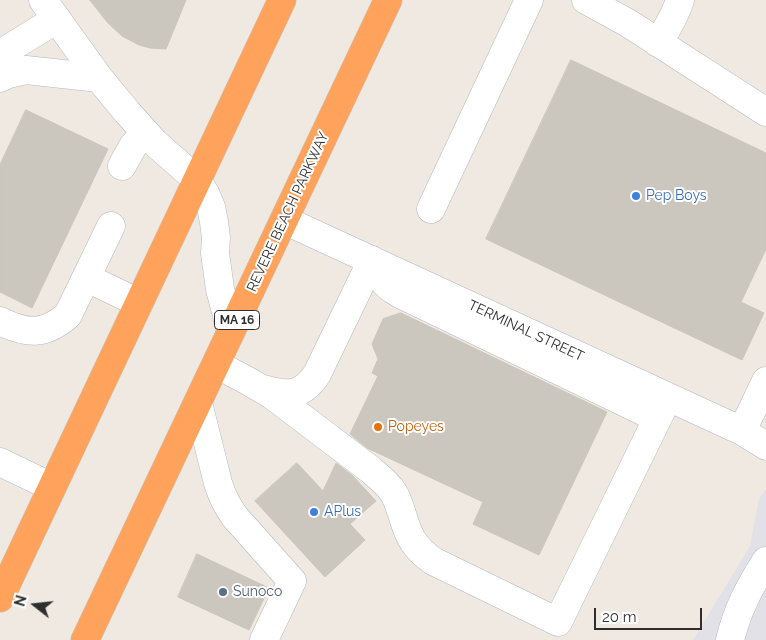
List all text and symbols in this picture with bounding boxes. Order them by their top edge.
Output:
street label: REVERE BEACH PARKWAY [244,129,332,295]
place label: Pep Boys [646,188,707,204]
marker: Pep Boys [630,190,642,202]
street label: TERMINAL STREET [465,297,587,365]
road number: MA 16 [214,310,260,330]
place label: Popeyes [388,419,444,435]
marker: Popeyes [372,421,384,433]
place label: APlus [324,504,361,520]
marker: APlus [308,506,320,518]
north arrow [10,580,60,630]
place label: Sunoco [233,584,282,600]
marker: Sunoco [217,586,229,598]
text: N [11,594,30,608]
scale bar [596,598,704,630]
text: 20 m [602,608,637,626]

